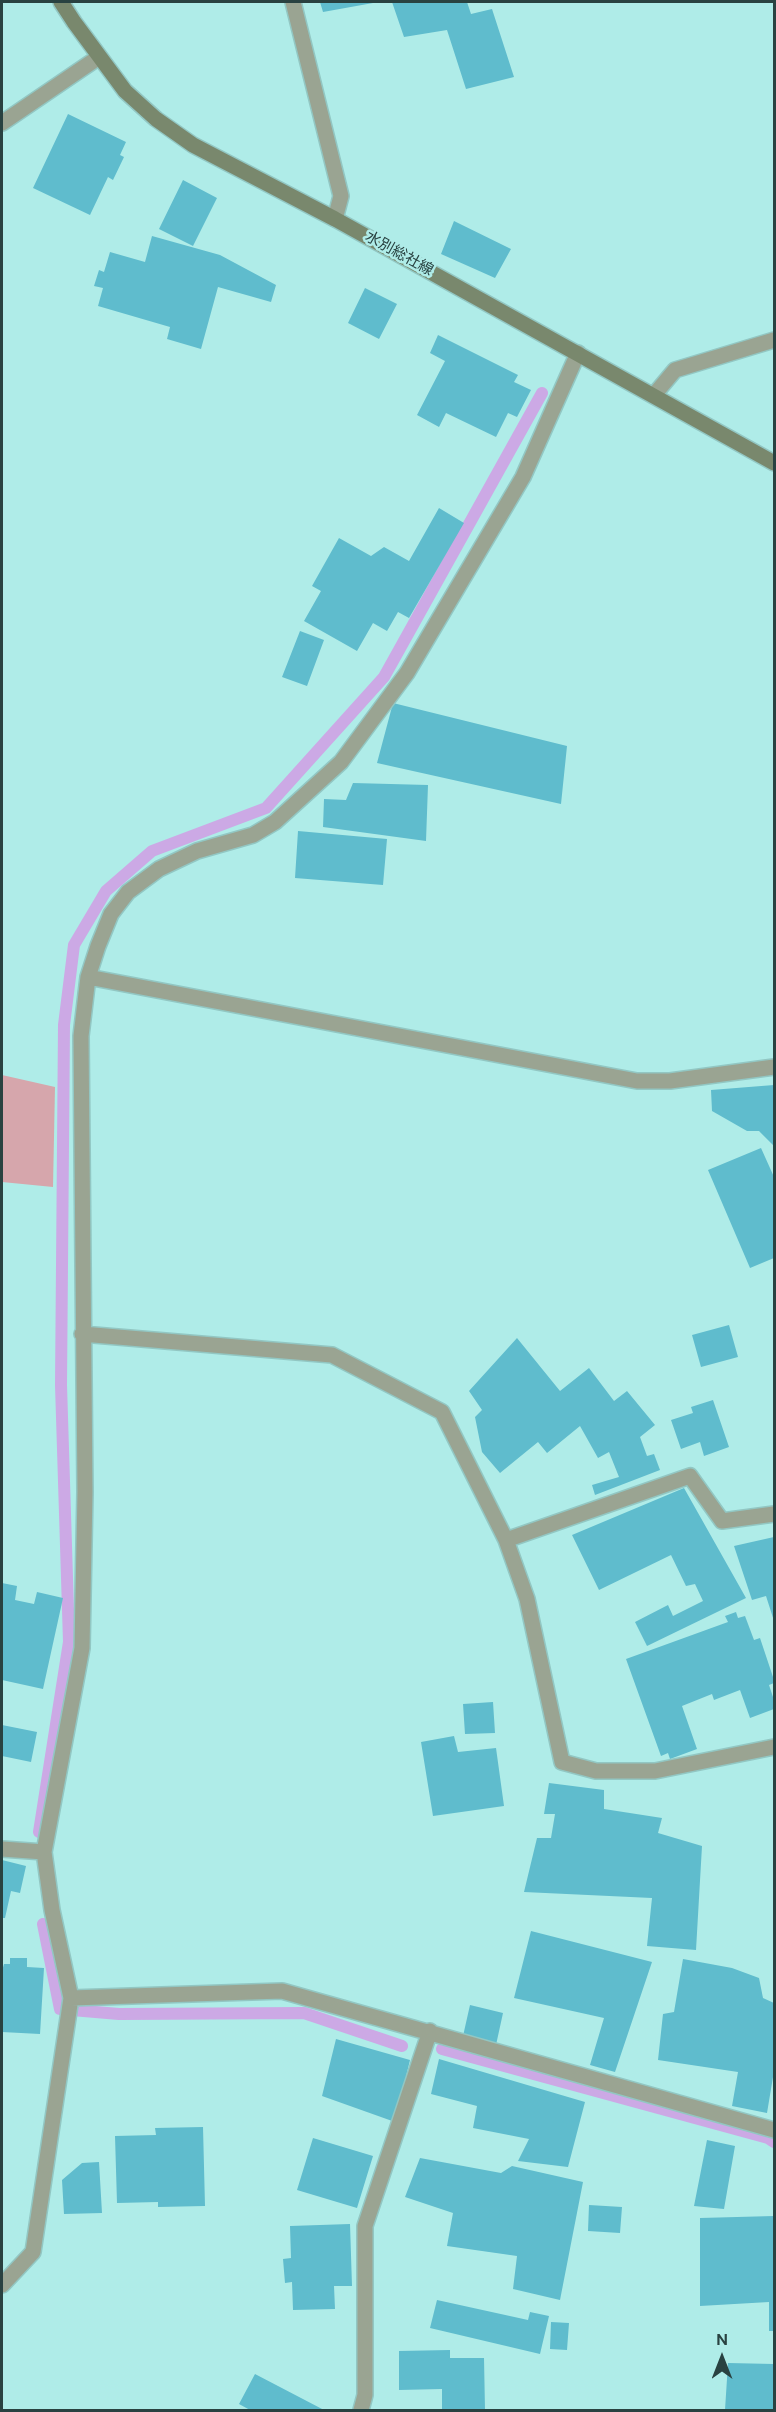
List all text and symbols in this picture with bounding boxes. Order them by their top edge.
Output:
street label: 水別総社線 [362,228,436,280]
north arrow [692,2328,752,2388]
text: N [716,2329,728,2350]

